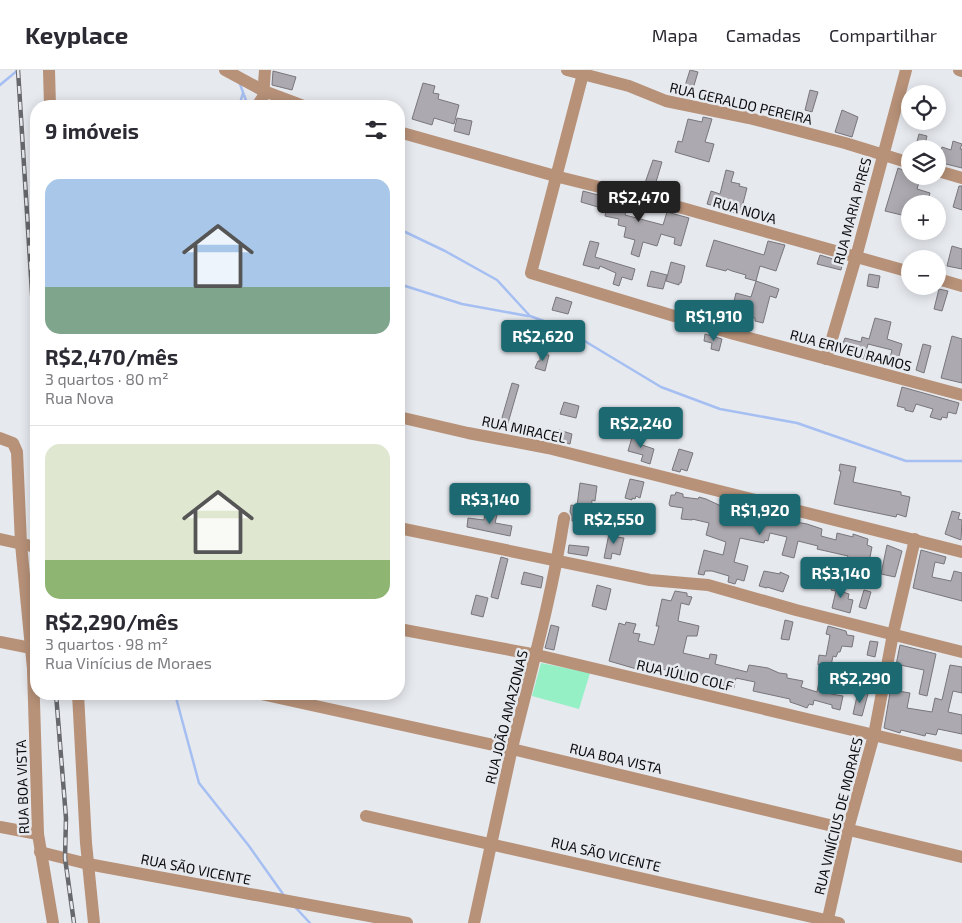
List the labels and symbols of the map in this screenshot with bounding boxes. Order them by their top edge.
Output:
street label: RUA GERALDO PEREIRA [668,78,814,128]
street label: RUA MARIA PIRES [829,155,875,267]
pin: R$2,470 [593,180,685,223]
street label: RUA NOVA [711,193,779,227]
pin: R$1,910 [668,300,760,342]
pin: R$2,620 [497,320,589,362]
street label: RUA ERIVEU RAMOS [788,326,914,374]
pin: R$2,240 [595,406,687,449]
street label: RUA MIRACEL [480,412,568,446]
pin: R$3,140 [444,482,536,525]
pin: R$1,920 [714,494,806,536]
pin: R$2,550 [568,502,660,545]
pin: R$3,140 [795,556,887,599]
street label: RUA JOÃO AMAZONAS [481,648,531,786]
street label: RUA JÚLIO COLF [635,656,735,694]
pin: R$2,290 [814,662,906,704]
street label: RUA VINÍCIUS DE MORAES [810,735,866,897]
street label: RUA BOA VISTA [12,739,32,835]
street label: RUA BOA VISTA [568,739,664,777]
street label: RUA SÃO VICENTE [550,833,663,875]
street label: RUA SÃO VICENTE [139,850,253,888]

